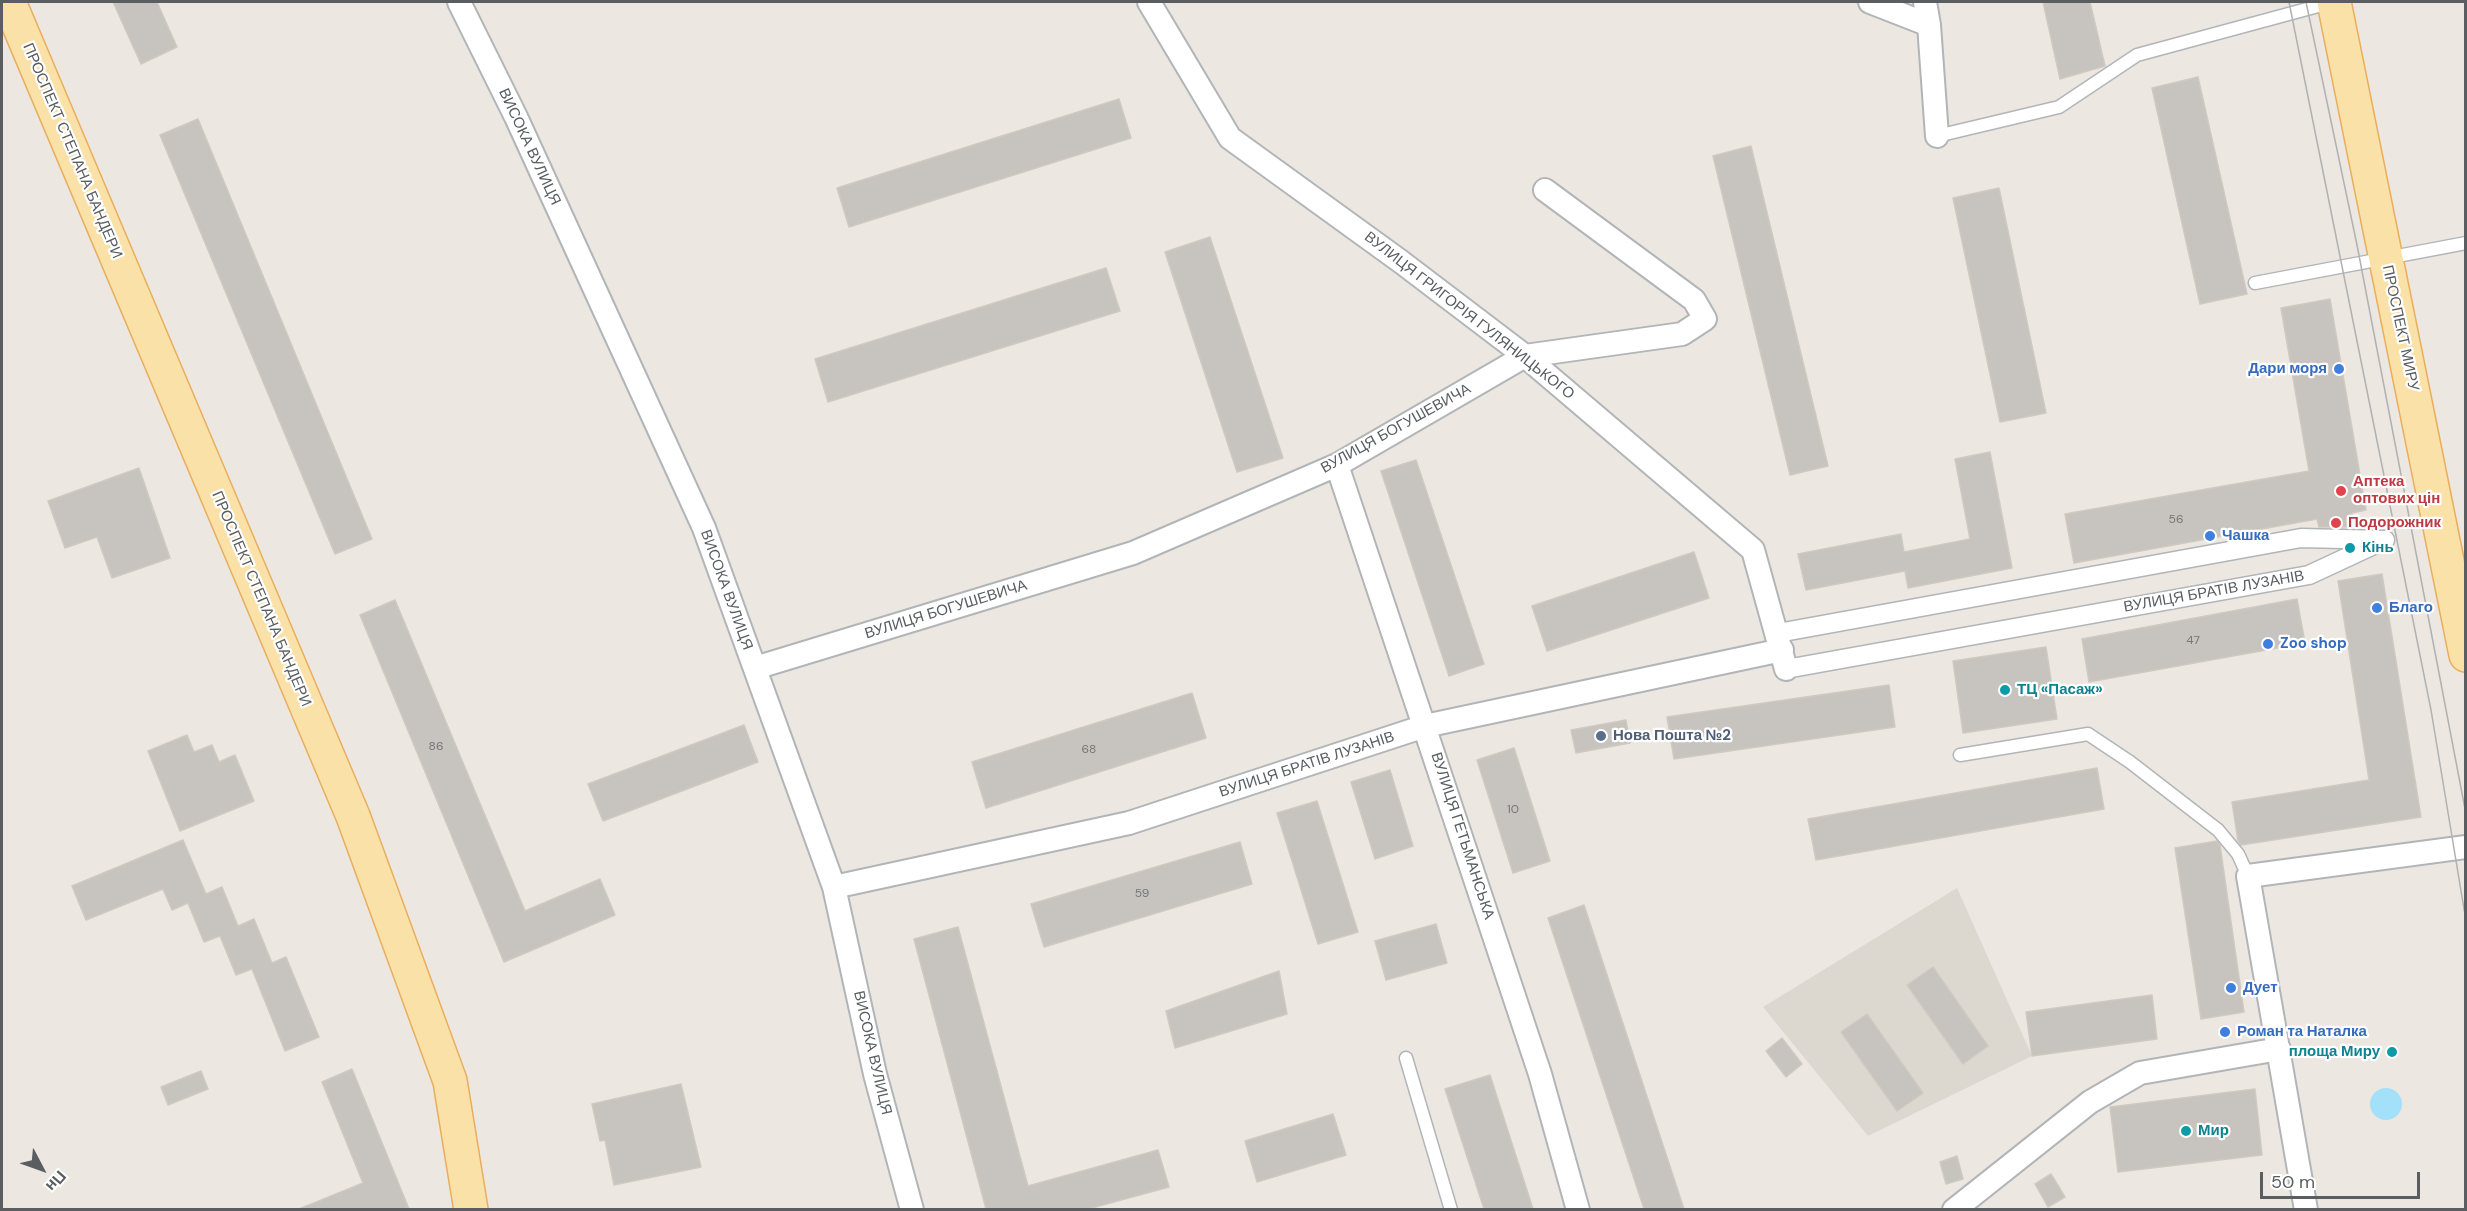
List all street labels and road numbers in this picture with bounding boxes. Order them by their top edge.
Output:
street label: ПРОСПЕКТ СТЕПАНА БАНДЕРИ [18,41,126,261]
street label: ВИСОКА ВУЛИЦЯ [494,86,564,208]
street label: ВУЛИЦЯ ГРИГОРІЯ ГУЛЯНИЦЬКОГО [1360,228,1578,404]
street label: ПРОСПЕКТ МИРУ [2378,263,2422,393]
street label: ВУЛИЦЯ БОГУШЕВИЧА [1318,380,1474,478]
street label: ПРОСПЕКТ СТЕПАНА БАНДЕРИ [207,489,315,709]
street label: ВИСОКА ВУЛИЦЯ [696,527,756,653]
street label: ВУЛИЦЯ БРАТІВ ЛУЗАНІВ [2122,567,2306,617]
street label: ВУЛИЦЯ БОГУШЕВИЧА [863,577,1029,643]
street label: ВУЛИЦЯ БРАТІВ ЛУЗАНІВ [1217,728,1397,802]
street label: ВУЛИЦЯ ГЕТЬМАНСЬКА [1426,750,1498,922]
street label: ВИСОКА ВУЛИЦЯ [849,989,895,1117]

